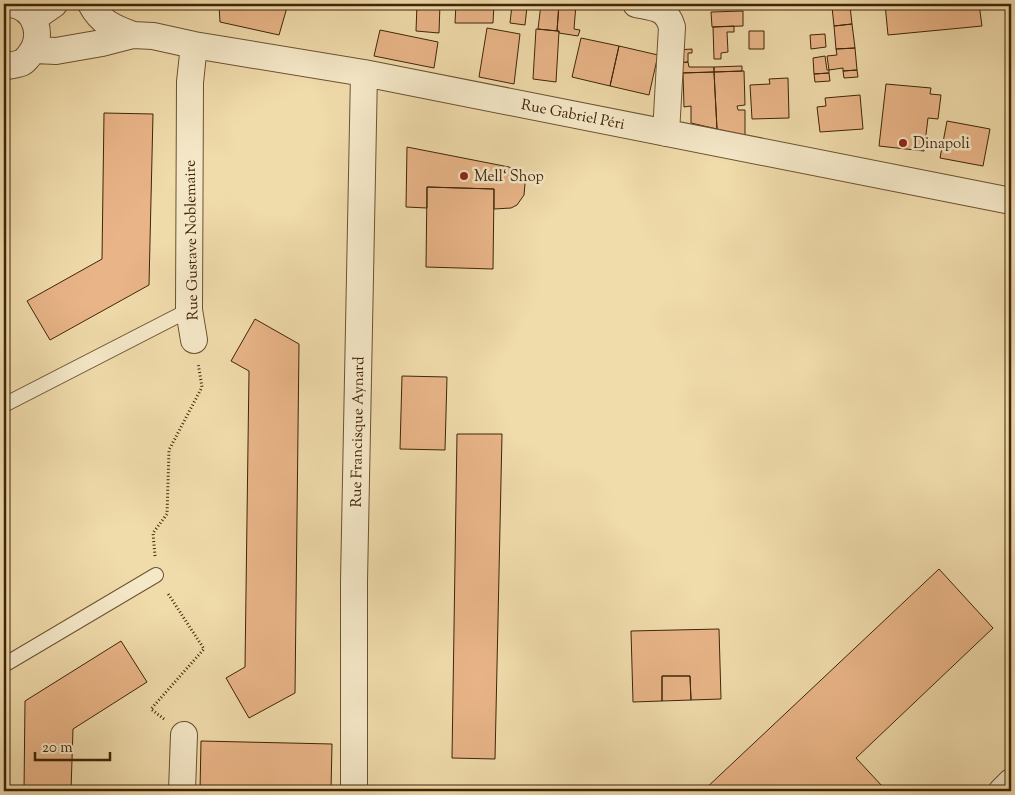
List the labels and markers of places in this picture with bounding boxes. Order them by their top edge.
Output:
place label: Dinapoli [913,134,970,155]
marker: Dinapoli [897,137,909,149]
place label: Mell‘ Shop [474,167,544,188]
marker: Mell‘ Shop [458,170,470,182]

